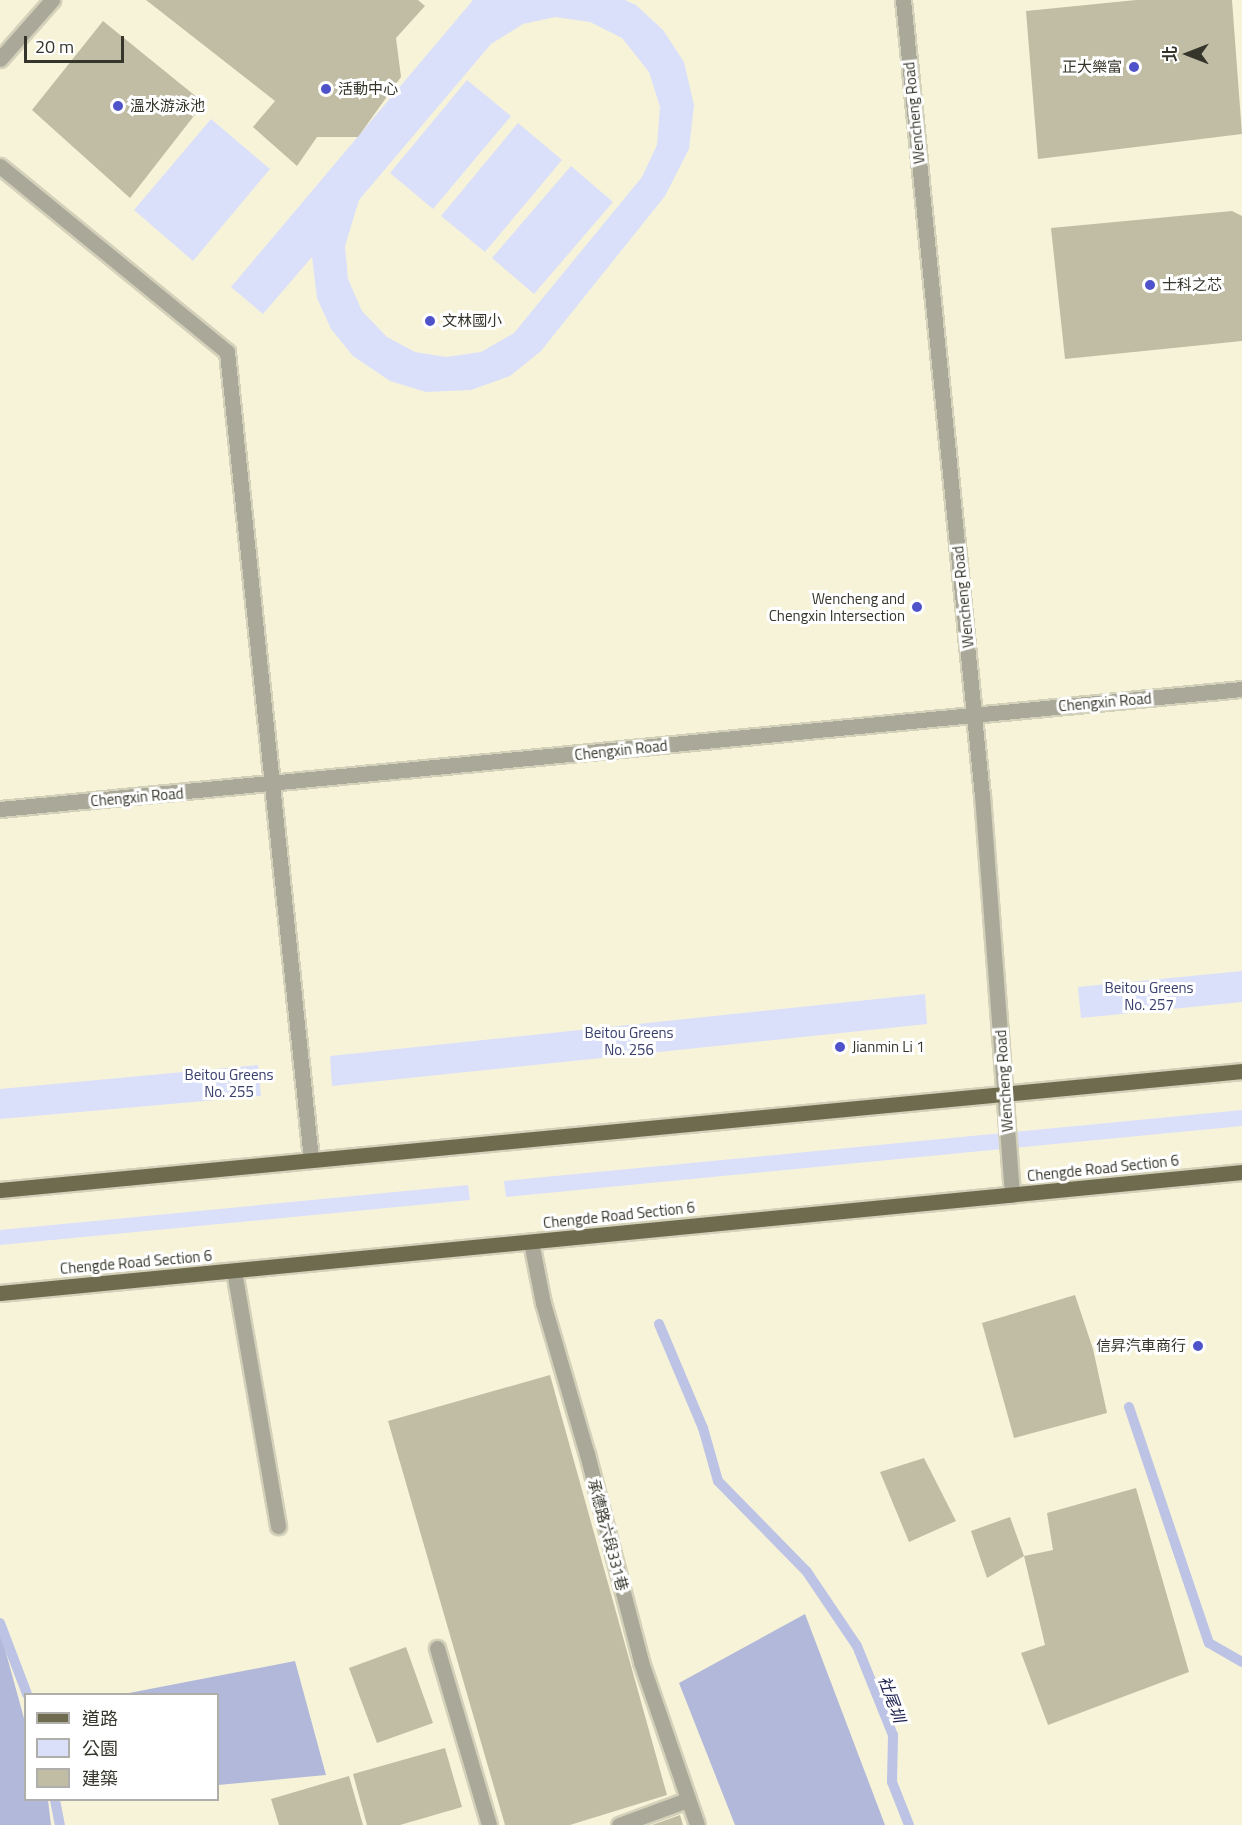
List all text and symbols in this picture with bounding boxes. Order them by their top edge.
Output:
scale bar [27,24,128,62]
north arrow [1158,24,1218,84]
text: 20 m [35,33,74,60]
text: 北 [1158,46,1182,62]
place label: 正大樂富 [1062,58,1122,76]
marker: 正大樂富 [1127,60,1141,74]
street label: Wencheng Road [900,61,928,165]
place label: 活動中心 [338,80,398,98]
marker: 活動中心 [319,82,333,96]
place label: 溫水游泳池 [130,97,205,115]
marker: 溫水游泳池 [111,99,125,113]
place label: 士科之芯 [1162,276,1222,294]
marker: 士科之芯 [1143,278,1157,292]
place label: 文林國小 [442,312,502,330]
marker: 文林國小 [423,314,437,328]
street label: Wencheng Road [949,545,977,649]
place label: Wencheng and Chengxin Intersection [769,589,905,624]
marker: Wencheng and Chengxin Intersection [910,600,924,614]
street label: Chengxin Road [1058,689,1152,715]
street label: Chengxin Road [574,736,668,764]
street label: Chengxin Road [90,784,184,810]
park label: Beitou Greens No. 257 [1104,978,1194,1013]
park label: Beitou Greens No. 256 [584,1023,674,1058]
street label: Wencheng Road [991,1029,1017,1133]
place label: Jianmin Li 1 [852,1038,925,1056]
marker: Jianmin Li 1 [833,1040,847,1054]
park label: Beitou Greens No. 255 [184,1065,274,1100]
street label: Chengde Road Section 6 [1026,1151,1180,1185]
street label: Chengde Road Section 6 [542,1198,696,1232]
street label: Chengde Road Section 6 [59,1246,213,1278]
place label: 信昇汽車商行 [1096,1337,1186,1355]
marker: 信昇汽車商行 [1191,1339,1205,1353]
street label: 承德路六段331巷 [584,1477,632,1593]
water label: 社尾圳 [875,1673,909,1725]
legend [24,1693,219,1801]
text: 道路 [82,1705,118,1732]
text: 公園 [82,1735,118,1762]
text: 建築 [82,1765,118,1792]

